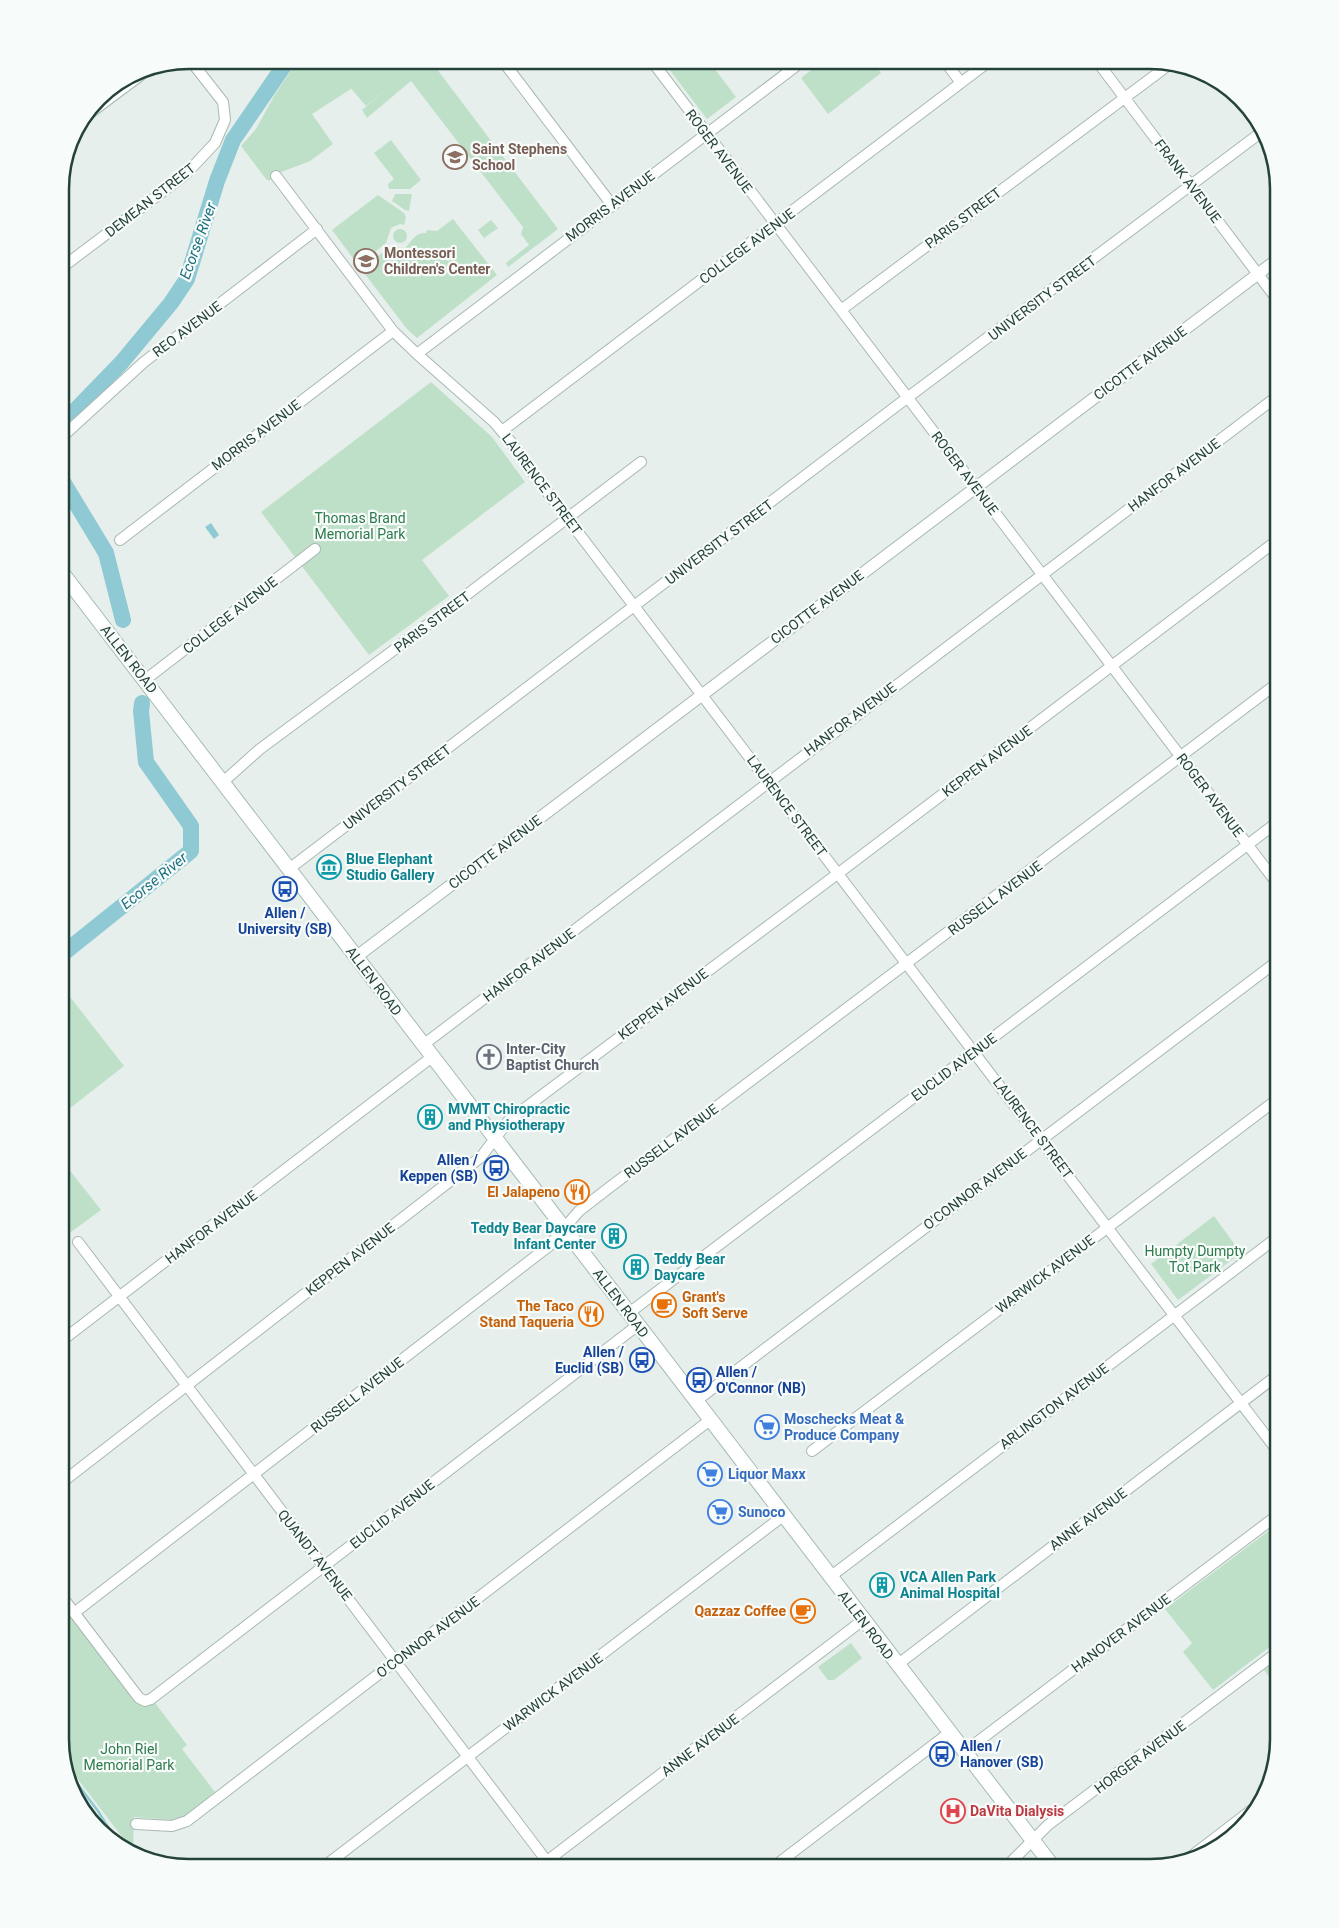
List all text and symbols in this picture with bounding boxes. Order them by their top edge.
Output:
street label: ROGER AVENUE [682,106,756,196]
street label: FRANK AVENUE [1151,136,1225,226]
place label: Saint Stephens School [472,141,567,173]
school or university icon: Saint Stephens School [442,144,468,170]
street label: DEMEAN STREET [102,160,199,240]
street label: MORRIS AVENUE [562,167,658,245]
street label: PARIS STREET [922,184,1005,252]
water label: Ecorse River [176,199,220,282]
street label: COLLEGE AVENUE [696,205,798,287]
place label: Montessori Children's Center [384,245,490,277]
school or university icon: Montessori Children's Center [353,248,379,274]
street label: UNIVERSITY STREET [985,252,1099,344]
street label: REO AVENUE [149,298,225,360]
street label: CICOTTE AVENUE [1090,323,1190,403]
street label: MORRIS AVENUE [208,396,304,474]
street label: ROGER AVENUE [928,428,1002,518]
street label: LAURENCE STREET [499,430,586,538]
street label: HANFOR AVENUE [1125,435,1223,515]
street label: UNIVERSITY STREET [662,496,776,588]
park label: Thomas Brand Memorial Park [314,510,406,542]
street label: CICOTTE AVENUE [767,567,867,647]
street label: COLLEGE AVENUE [180,573,280,657]
street label: PARIS STREET [391,588,474,656]
street label: ALLEN ROAD [97,622,161,696]
street label: HANFOR AVENUE [801,679,899,759]
street label: KEPPEN AVENUE [939,722,1035,800]
street label: UNIVERSITY STREET [340,741,454,833]
street label: ROGER AVENUE [1173,750,1247,840]
street label: LAURENCE STREET [744,752,831,860]
street label: CICOTTE AVENUE [445,812,545,892]
water label: Ecorse River [117,848,192,913]
place label: Blue Elephant Studio Gallery [346,851,435,883]
museum icon: Blue Elephant Studio Gallery [316,854,342,880]
street label: RUSSELL AVENUE [945,858,1045,938]
bus stop icon: Allen / University (SB) [272,876,298,902]
place label: Allen / University (SB) [238,905,332,938]
street label: HANFOR AVENUE [480,925,578,1005]
street label: ALLEN ROAD [343,943,405,1019]
street label: KEPPEN AVENUE [615,965,711,1043]
street label: EUCLID AVENUE [908,1030,1000,1104]
place label: Inter-City Baptist Church [506,1041,599,1073]
church icon: Inter-City Baptist Church [476,1044,502,1070]
street label: LAURENCE STREET [990,1074,1077,1182]
place label: MVMT Chiropractic and Physiotherapy [448,1101,570,1133]
street label: RUSSELL AVENUE [621,1101,721,1181]
building icon: MVMT Chiropractic and Physiotherapy [417,1104,443,1130]
street label: O'CONNOR AVENUE [920,1145,1030,1233]
place label: Allen / Keppen (SB) [400,1152,479,1185]
bus stop icon: Allen / Keppen (SB) [483,1155,509,1181]
restaurant icon: El Jalapeno [564,1179,590,1205]
place label: El Jalapeno [487,1184,560,1200]
street label: HANFOR AVENUE [162,1187,260,1267]
street label: KEPPEN AVENUE [302,1219,398,1299]
place label: Teddy Bear Daycare Infant Center [471,1220,596,1252]
building icon: Teddy Bear Daycare Infant Center [601,1223,627,1249]
street label: WARWICK AVENUE [992,1232,1098,1316]
park label: Humpty Dumpty Tot Park [1145,1243,1246,1275]
place label: Teddy Bear Daycare [654,1251,725,1283]
building icon: Teddy Bear Daycare [623,1254,649,1280]
street label: ALLEN ROAD [590,1265,652,1341]
place label: Grant's Soft Serve [682,1289,748,1321]
cafe icon: Grant's Soft Serve [651,1292,677,1318]
place label: The Taco Stand Taqueria [480,1298,574,1330]
restaurant icon: The Taco Stand Taqueria [578,1301,604,1327]
place label: Allen / Euclid (SB) [555,1344,625,1377]
bus stop icon: Allen / Euclid (SB) [629,1347,655,1373]
street label: RUSSELL AVENUE [307,1354,407,1436]
street label: ARLINGTON AVENUE [996,1360,1112,1452]
place label: Allen / O'Connor (NB) [716,1364,806,1397]
bus stop icon: Allen / O'Connor (NB) [686,1367,712,1393]
place label: Moschecks Meat & Produce Company [784,1411,905,1443]
supermarket icon: Moschecks Meat & Produce Company [754,1414,780,1440]
supermarket icon: Liquor Maxx [697,1461,723,1487]
place label: Liquor Maxx [728,1466,806,1482]
street label: EUCLID AVENUE [347,1476,437,1552]
street label: ANNE AVENUE [1046,1485,1130,1553]
supermarket icon: Sunoco [707,1499,733,1525]
place label: Sunoco [738,1504,786,1520]
street label: QUANDT AVENUE [275,1506,355,1604]
place label: VCA Allen Park Animal Hospital [900,1569,1000,1601]
building icon: VCA Allen Park Animal Hospital [869,1572,895,1598]
street label: ALLEN ROAD [835,1587,897,1663]
street label: HANOVER AVENUE [1068,1590,1174,1676]
street label: O'CONNOR AVENUE [373,1593,483,1681]
cafe icon: Qazzaz Coffee [790,1598,816,1624]
place label: Qazzaz Coffee [694,1603,786,1619]
street label: WARWICK AVENUE [500,1650,606,1734]
street label: ANNE AVENUE [658,1711,742,1779]
street label: HORGER AVENUE [1091,1717,1189,1797]
place label: Allen / Hanover (SB) [960,1738,1044,1771]
park label: John Riel Memorial Park [84,1741,175,1773]
bus stop icon: Allen / Hanover (SB) [929,1741,955,1767]
hospital icon: DaVita Dialysis [940,1798,966,1824]
place label: DaVita Dialysis [970,1803,1064,1819]

